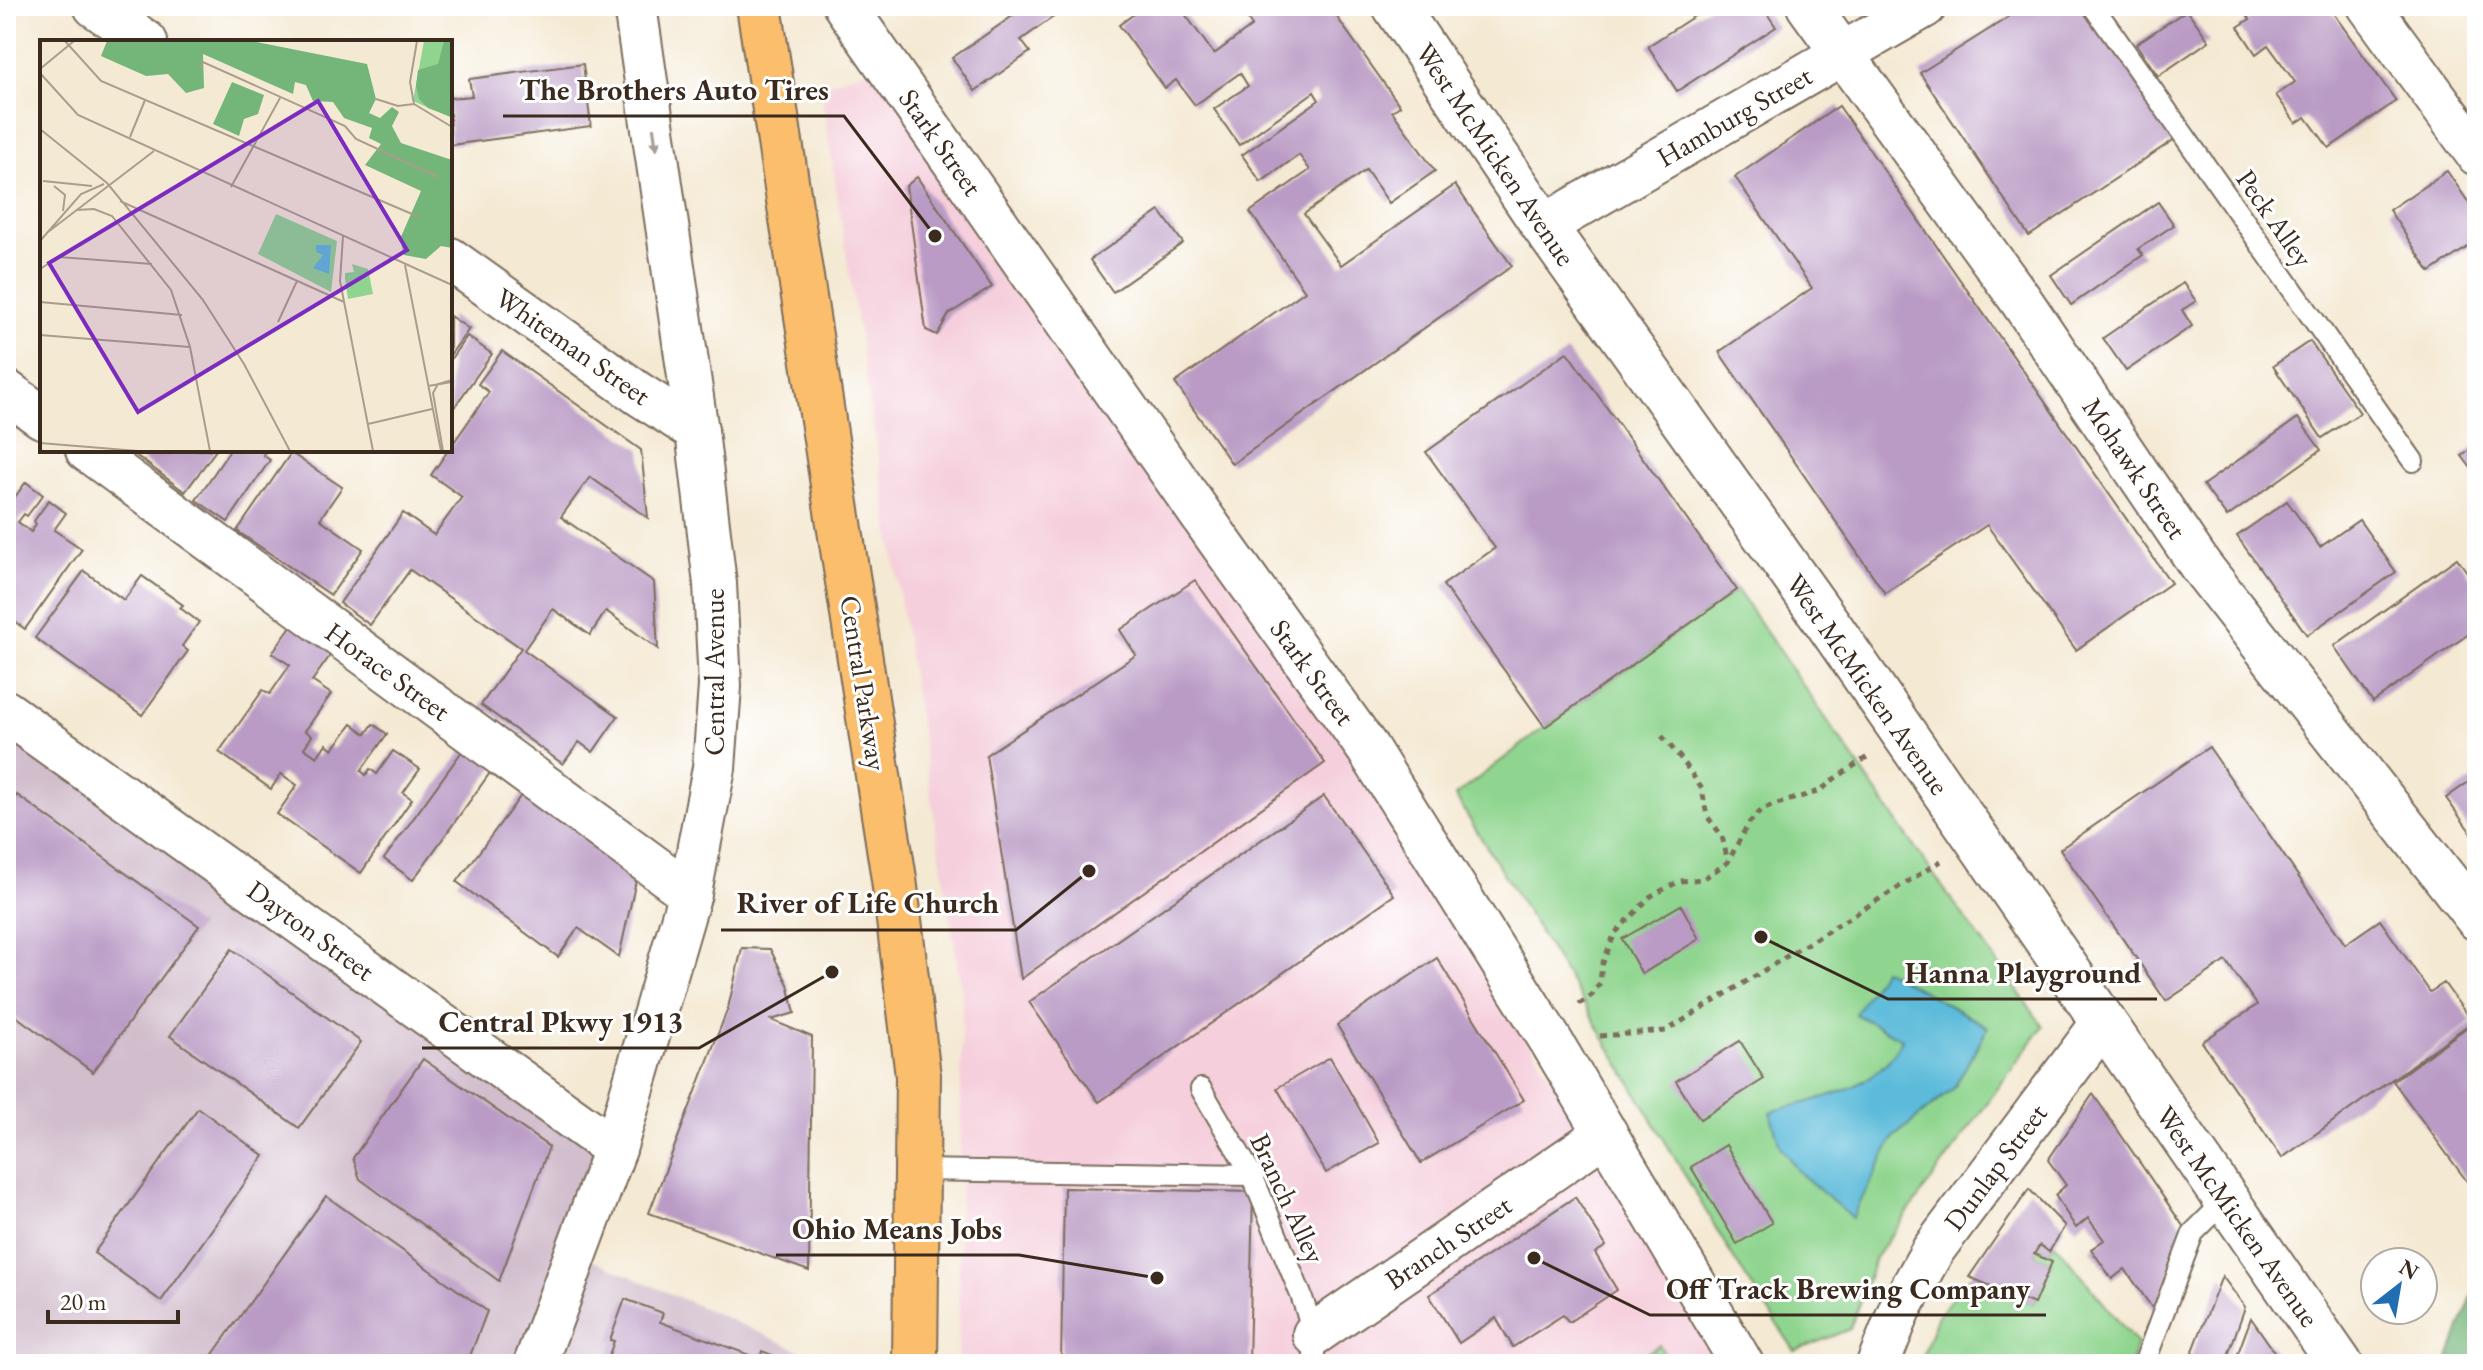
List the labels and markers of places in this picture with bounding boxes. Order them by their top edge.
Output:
callout: The Brothers Auto Tires [503,62,844,116]
callout: River of Life Church [721,876,1016,930]
callout: Hanna Playground [1888,945,2157,999]
callout: Central Pkwy 1913 [422,994,699,1048]
callout: Ohio Means Jobs [776,1201,1019,1255]
callout: Off Track Brewing Company [1650,1261,2046,1315]

